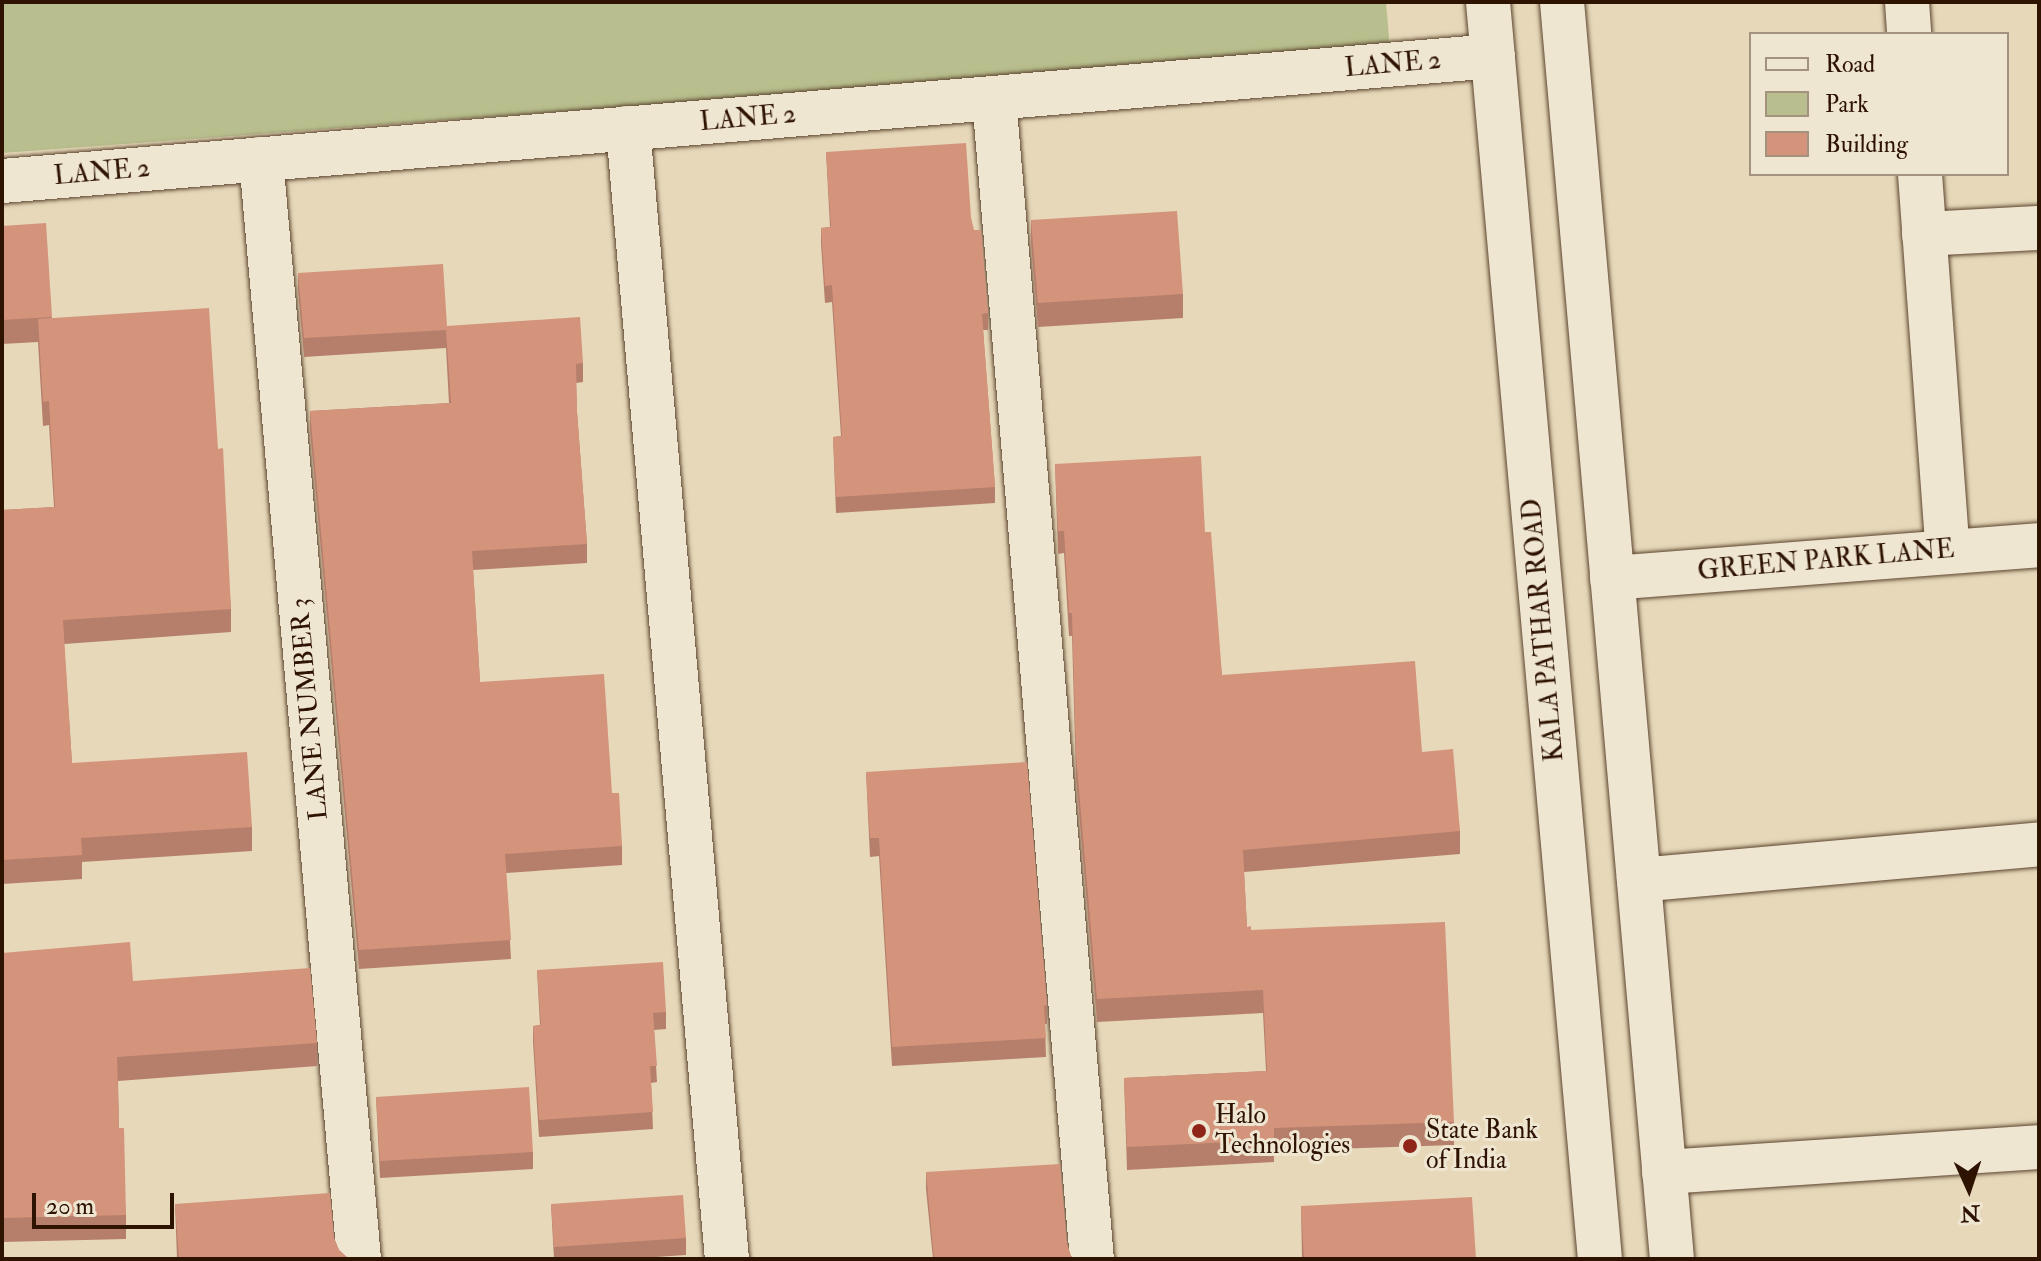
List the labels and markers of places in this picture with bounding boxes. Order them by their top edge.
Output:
place label: Halo Technologies [1215,1100,1350,1162]
place label: State Bank of India [1426,1115,1538,1176]
marker: Halo Technologies [1190,1122,1208,1140]
marker: State Bank of India [1401,1137,1419,1155]

